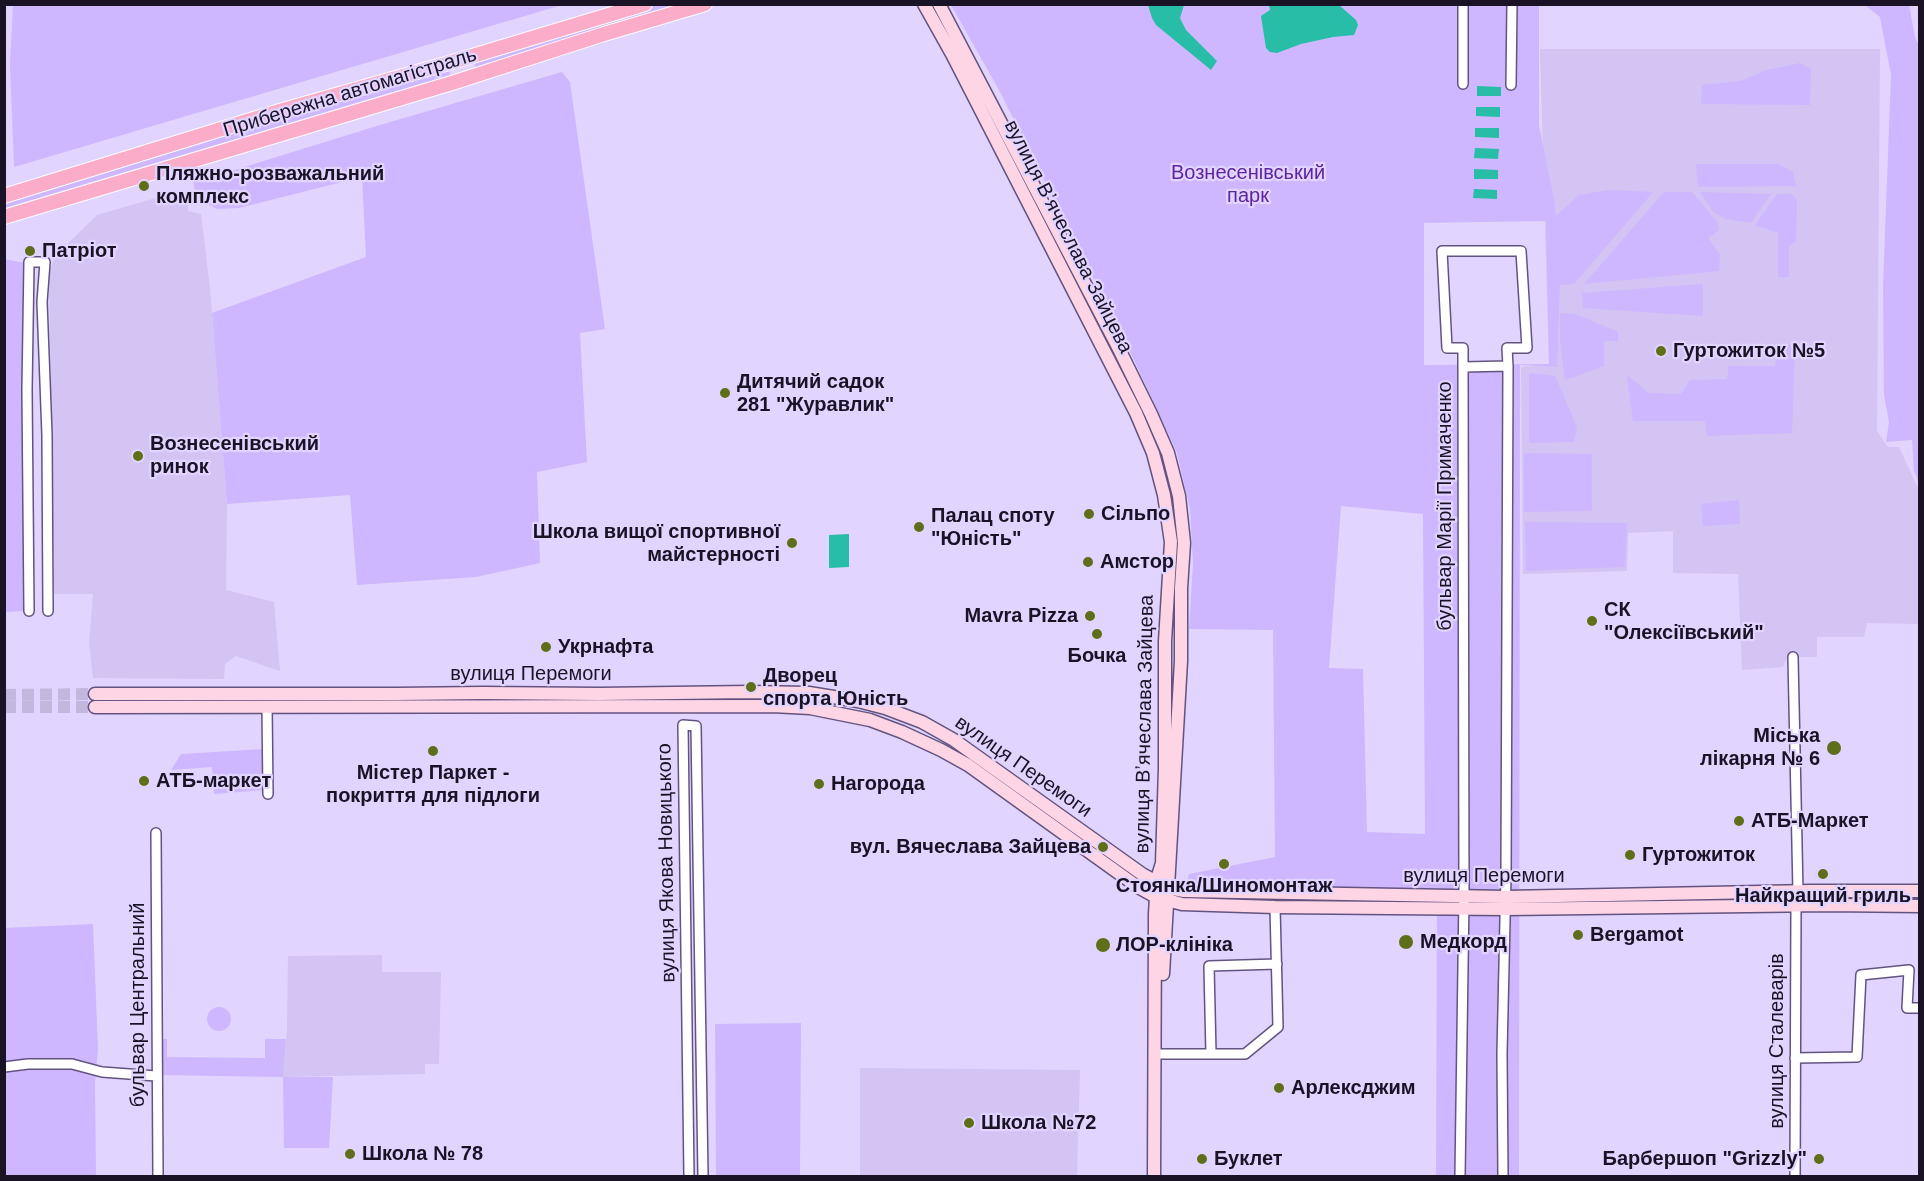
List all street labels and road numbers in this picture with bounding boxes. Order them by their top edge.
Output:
street label: Прибережна автомагістраль [220,43,480,143]
street label: вулиця Вʼячеслава Зайцева [999,116,1137,358]
street label: бульвар Марії Примаченко [1433,381,1457,631]
street label: вулиця Вʼячеслава Зайцева [1131,594,1159,854]
street label: вулиця Перемоги [450,662,612,686]
street label: вулиця Перемоги [950,711,1096,823]
street label: вулиця Якова Новицького [653,743,681,983]
street label: вулиця Перемоги [1403,864,1565,888]
street label: бульвар Центральний [126,903,150,1107]
street label: вулиця Сталеварів [1765,953,1789,1129]

